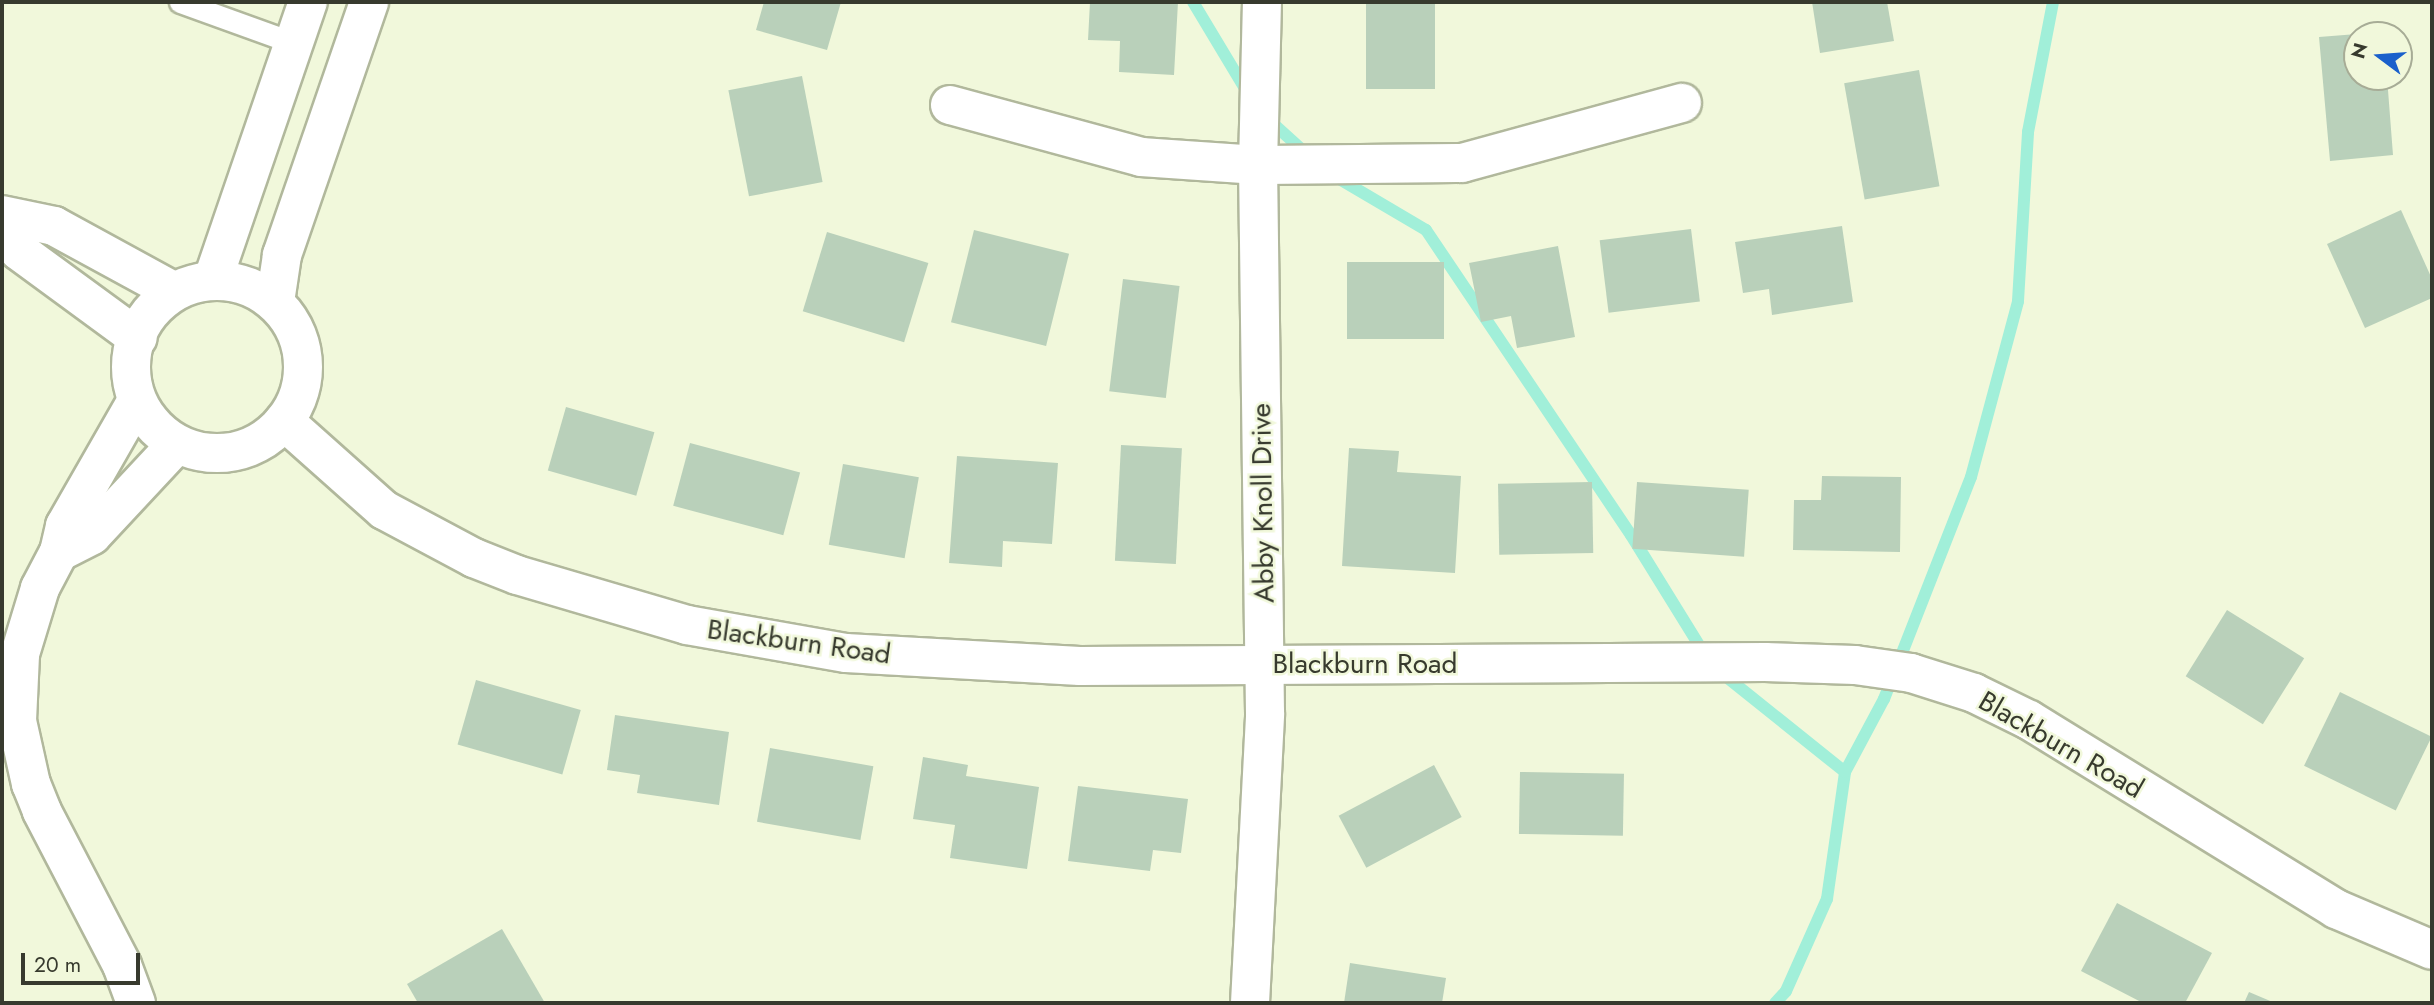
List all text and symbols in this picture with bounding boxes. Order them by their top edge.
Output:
north arrow [2343,21,2413,91]
text: N [2344,40,2374,62]
street label: Abby Knoll Drive [1244,403,1282,603]
street label: Blackburn Road [705,612,893,672]
street label: Blackburn Road [1273,647,1457,681]
street label: Blackburn Road [1972,684,2150,806]
scale bar [24,939,144,983]
text: 20 m [34,950,81,980]

